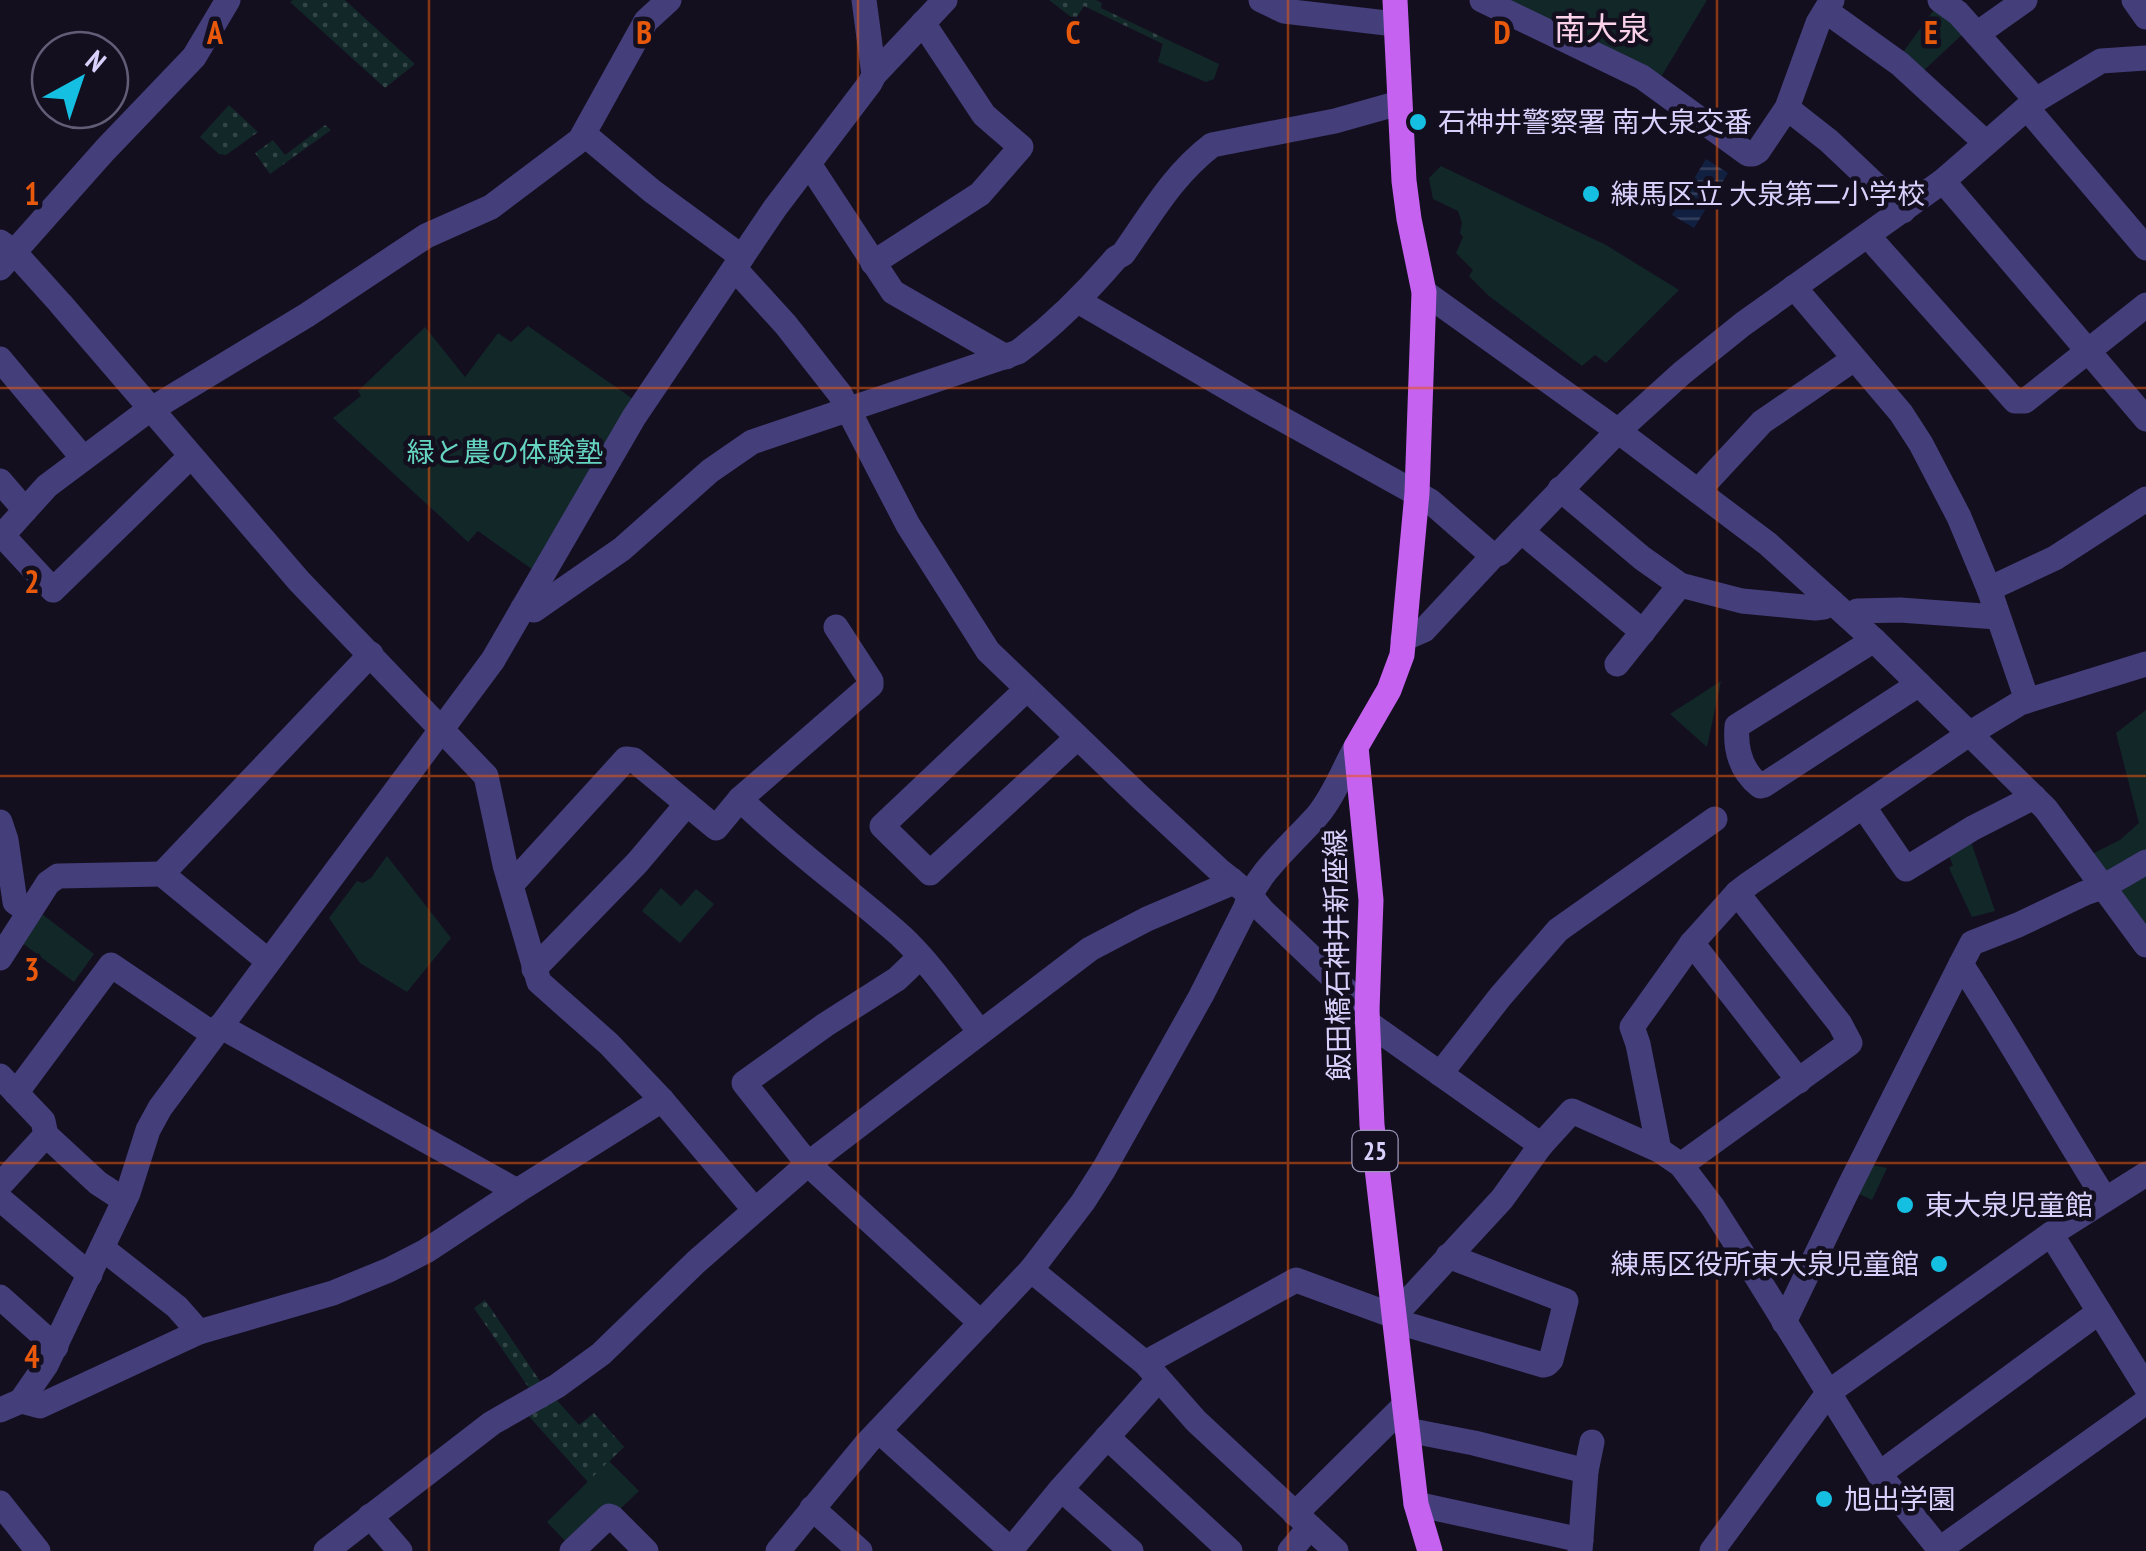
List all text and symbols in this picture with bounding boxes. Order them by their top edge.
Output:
district label: 南大泉 [1554,7,1650,49]
text: A [206,11,224,53]
text: B [636,11,652,53]
text: C [1066,11,1081,53]
text: D [1493,11,1511,53]
text: E [1924,11,1938,53]
north arrow [30,30,130,130]
text: N [79,41,114,79]
place label: 石神井警察署 南大泉交番 [1438,103,1752,140]
marker: 石神井警察署 南大泉交番 [1407,111,1429,133]
text: 1 [24,172,40,214]
place label: 練馬区立 大泉第二小学校 [1611,175,1925,212]
marker: 練馬区立 大泉第二小学校 [1580,183,1602,205]
park label: 緑と農の体験塾 [407,433,603,470]
text: 2 [24,560,40,602]
street label: 飯田橋石神井新座線 [1316,829,1357,1081]
text: 3 [24,948,40,990]
road number: 25 [1352,1131,1398,1171]
place label: 東大泉児童館 [1925,1186,2093,1223]
marker: 東大泉児童館 [1894,1194,1916,1216]
place label: 練馬区役所東大泉児童館 [1611,1245,1919,1282]
marker: 練馬区役所東大泉児童館 [1928,1253,1950,1275]
text: 4 [24,1335,40,1377]
place label: 旭出学園 [1844,1480,1956,1517]
marker: 旭出学園 [1813,1488,1835,1510]

